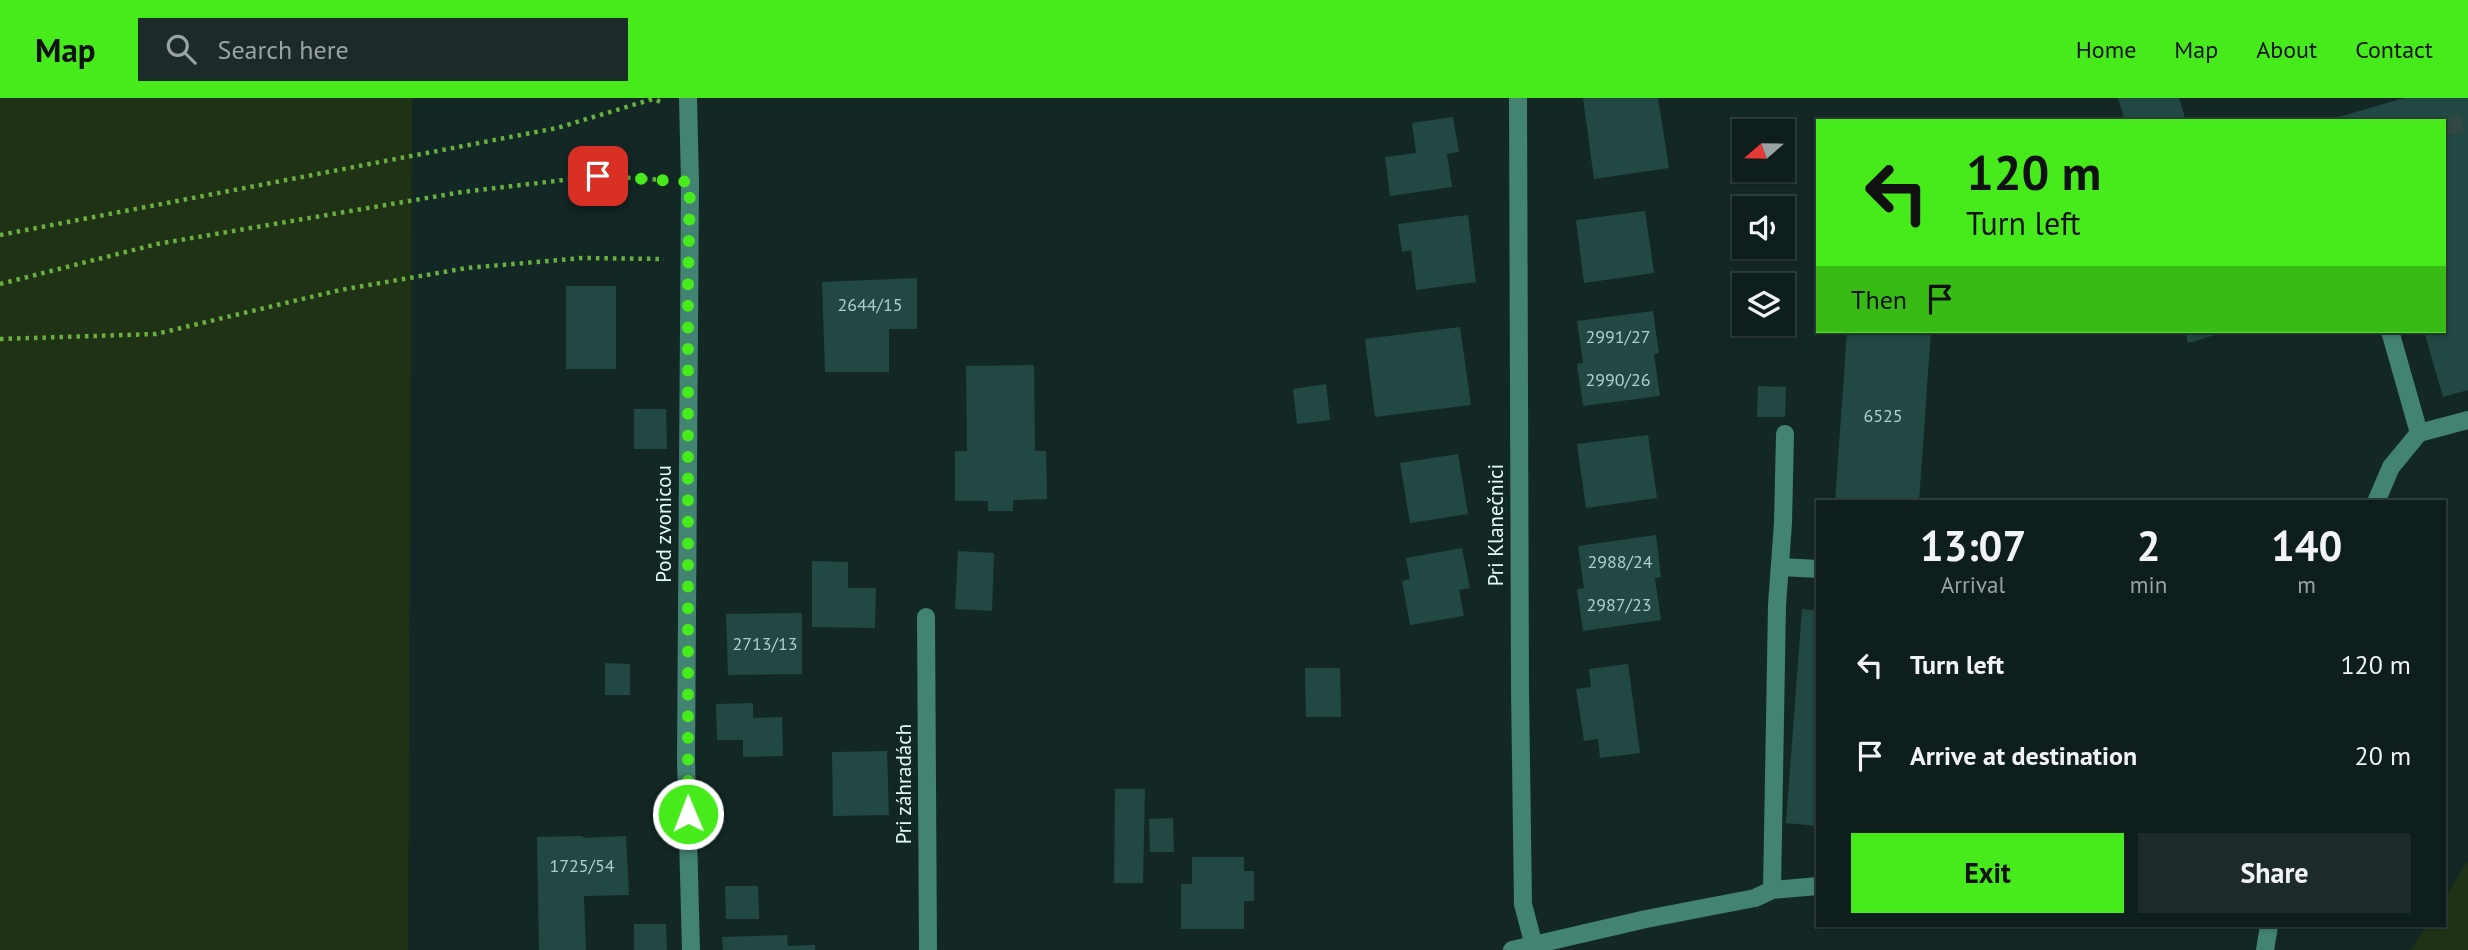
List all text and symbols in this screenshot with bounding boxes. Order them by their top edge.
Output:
search box [138,18,628,81]
text: Map [35,28,96,71]
icon: search [162,30,200,68]
text: Search here [218,33,349,66]
text: Home [2076,34,2136,65]
text: Map [2174,34,2218,65]
text: About [2256,34,2317,65]
text: Contact [2355,34,2433,65]
north arrow [1732,119,1796,182]
map controls [1732,119,1795,336]
text: 120 m [1966,140,2101,204]
pin [568,146,628,206]
icon: left [1851,147,1942,238]
icon: arrive [579,157,617,195]
button: sound [1732,196,1795,259]
text: Turn left [1966,202,2081,244]
button: layers [1732,273,1795,336]
icon: arrive [1921,280,1959,318]
text: Then [1851,283,1907,316]
house number: 2644/15 [837,293,903,316]
house number: 2991/27 [1585,325,1651,348]
house number: 2990/26 [1585,368,1651,391]
house number: 6525 [1863,404,1903,427]
street label: Pri Klanečnici [1482,464,1509,586]
street label: Pod zvonicou [650,465,677,583]
text: 13:07 [1920,518,2026,573]
text: 2 [2137,518,2160,573]
text: 140 [2271,518,2342,573]
house number: 2988/24 [1587,550,1653,573]
text: Arrival [1941,570,2005,599]
text: min [2130,570,2167,599]
text: m [2297,570,2316,599]
house number: 2987/23 [1586,593,1652,616]
house number: 2713/13 [732,632,798,655]
icon: left [1851,646,1889,684]
text: Turn left [1910,648,2004,681]
text: 120 m [2340,648,2411,681]
street label: Pri záhradách [890,724,917,844]
icon: arrive [1851,737,1889,775]
text: Arrive at destination [1910,739,2137,772]
text: 20 m [2355,739,2411,772]
position arrow [651,777,725,851]
button: Exit [1851,833,2124,913]
button: Share [2138,833,2411,913]
house number: 1725/54 [549,854,615,877]

